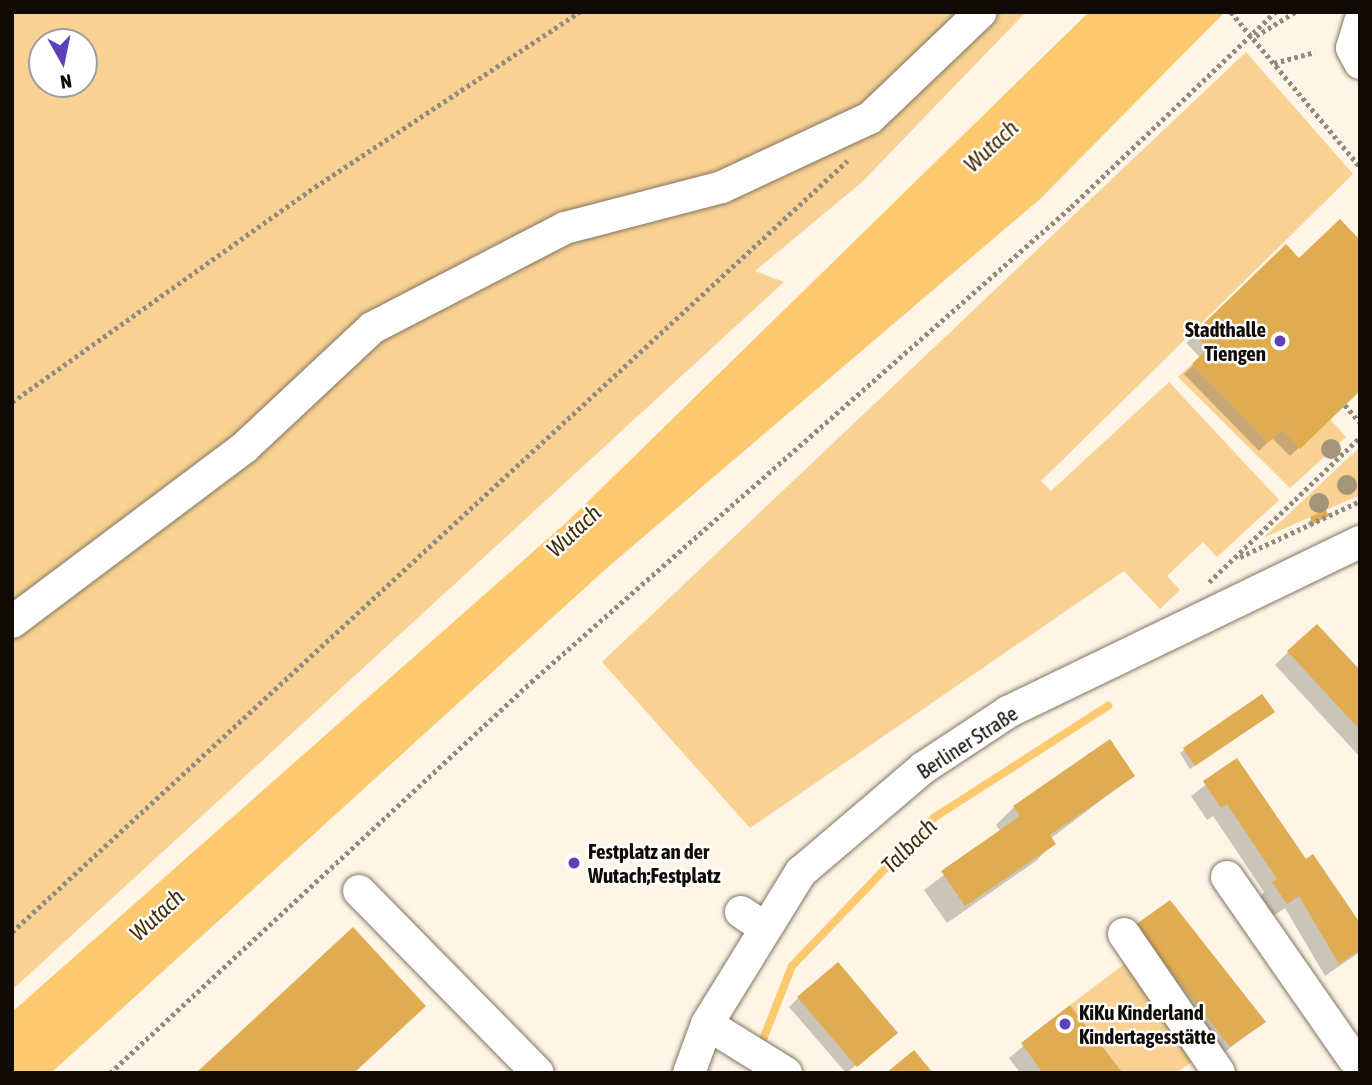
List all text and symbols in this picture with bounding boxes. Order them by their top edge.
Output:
north arrow [28,28,98,98]
text: N [59,70,73,94]
water label: Wutach [958,114,1024,178]
place label: Stadthalle Tiengen [1185,316,1266,366]
marker: Stadthalle Tiengen [1272,333,1288,349]
water label: Wutach [541,499,607,563]
street label: Berliner Straße [912,700,1022,784]
water label: Talbach [876,813,942,879]
place label: Festplatz an der Wutach;Festplatz [588,838,720,888]
marker: Festplatz an der Wutach;Festplatz [566,855,582,871]
water label: Wutach [124,883,190,947]
place label: KiKu Kinderland Kindertagesstätte [1079,999,1216,1049]
marker: KiKu Kinderland Kindertagesstätte [1057,1016,1073,1032]

